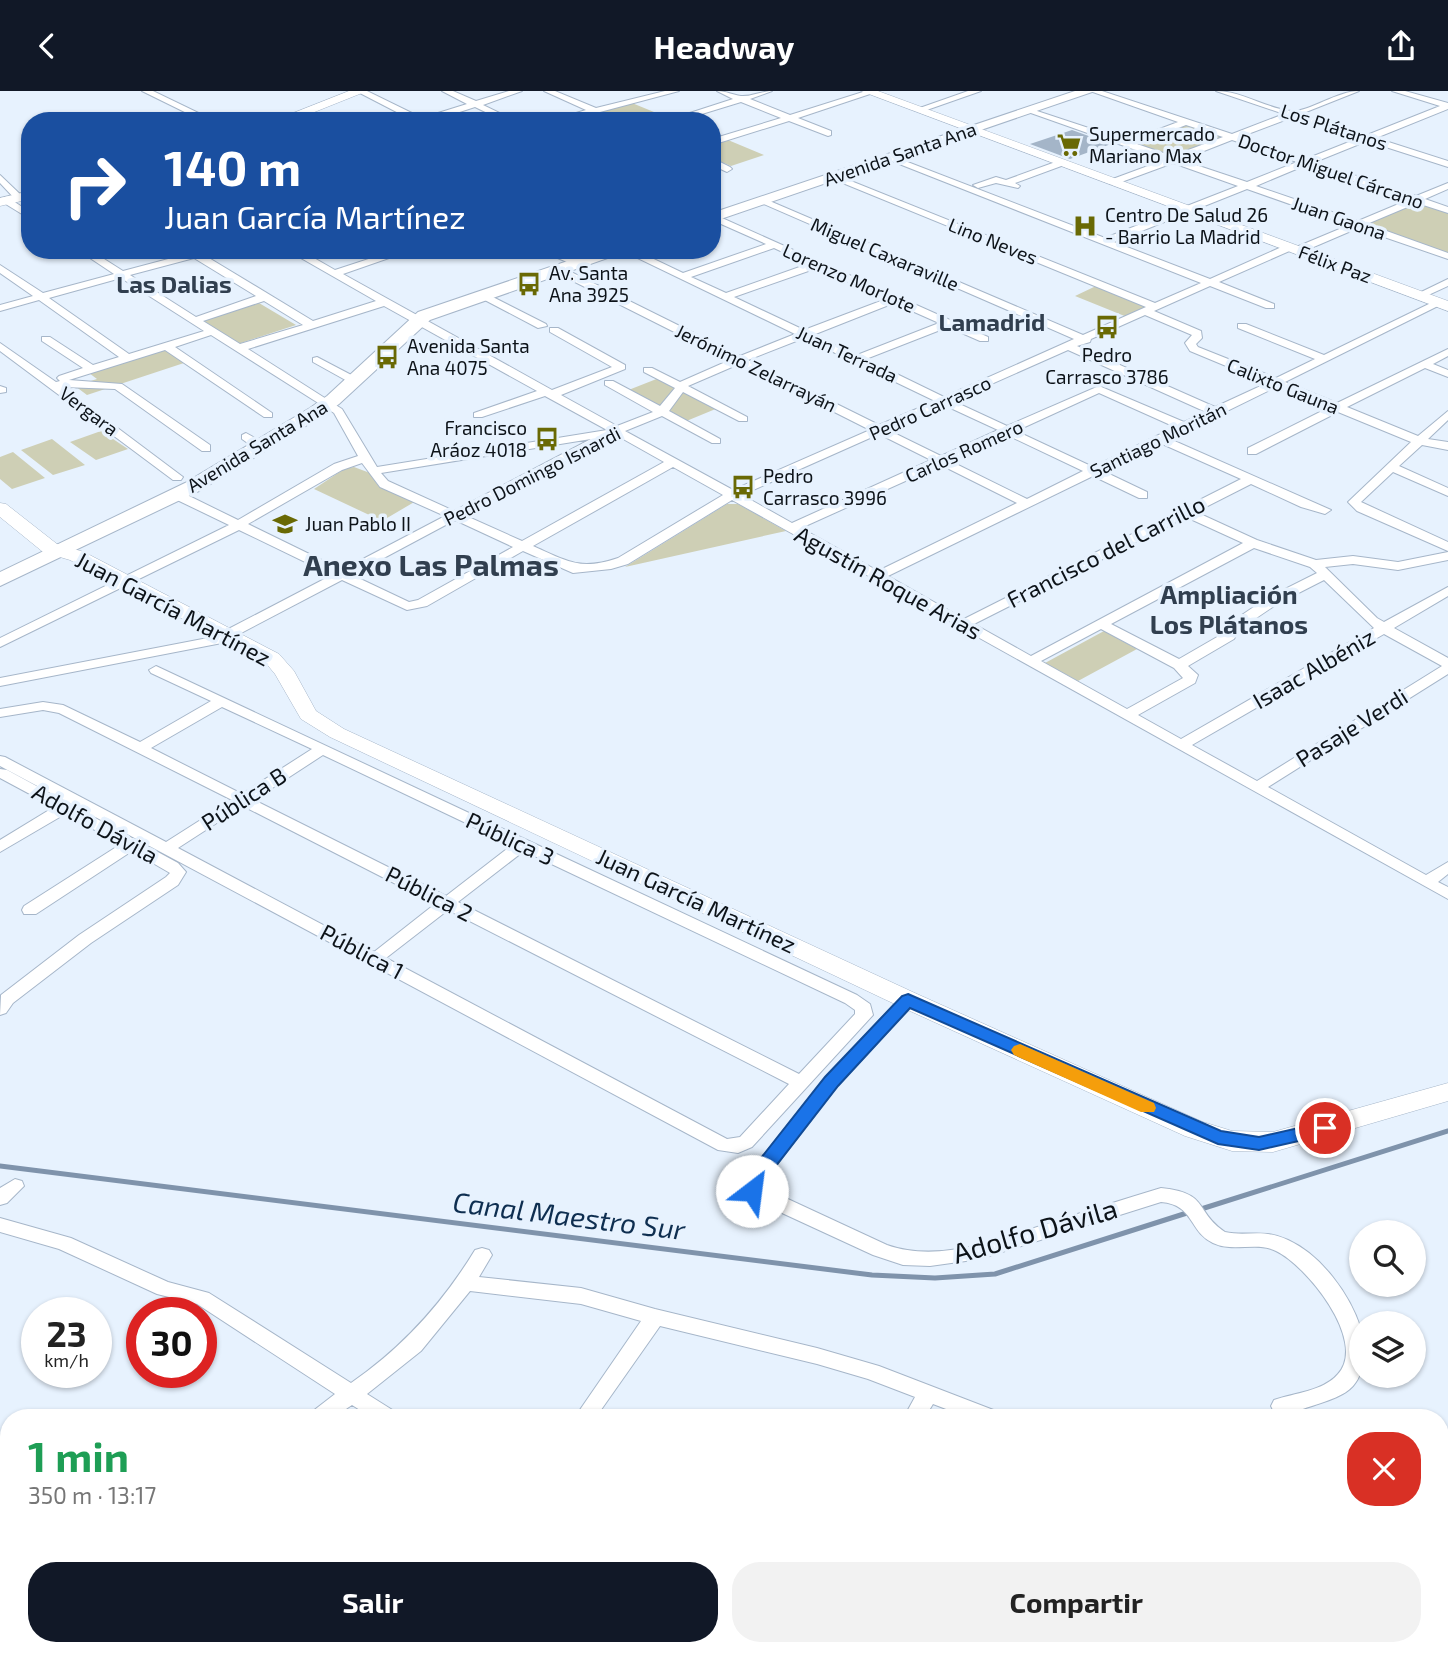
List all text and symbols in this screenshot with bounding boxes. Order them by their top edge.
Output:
icon: back [28,27,66,65]
text: Headway [654,27,794,65]
icon: share [1382,27,1420,65]
street label: Los Plátanos [1278,98,1390,155]
street label: Avenida Santa Ana [821,117,979,190]
place label: Supermercado Mariano Max [1089,122,1215,167]
street label: Doctor Miguel Cárcano [1235,128,1427,213]
supermarket icon: Supermercado Mariano Max [1055,131,1083,159]
text: 140 m [164,137,301,196]
icon: right [49,140,140,231]
street label: Juan Gaona [1289,191,1389,244]
text: Juan García Martínez [164,197,466,235]
place label: Centro De Salud 26 - Barrio La Madrid [1105,203,1268,248]
street label: Miguel Caxaraville [808,212,963,295]
street label: Lino Neves [945,212,1041,269]
hospital icon: Centro De Salud 26 - Barrio La Madrid [1071,212,1099,240]
street label: Lorenzo Morlote [779,238,919,317]
street label: Félix Paz [1296,240,1375,287]
place label: Av. Santa Ana 3925 [549,261,629,306]
district label: Las Dalias [116,269,232,298]
bus stop icon: Av. Santa Ana 3925 [515,270,543,298]
district label: Lamadrid [939,307,1045,336]
bus stop icon: Pedro Carrasco 3786 [1093,313,1121,341]
street label: Jerónimo Zelarrayán [672,319,841,417]
street label: Juan Terrada [793,320,901,387]
place label: Avenida Santa Ana 4075 [407,334,530,379]
bus stop icon: Avenida Santa Ana 4075 [373,343,401,371]
place label: Pedro Carrasco 3786 [1045,343,1169,388]
street label: Calixto Gauna [1224,353,1342,418]
street label: Pedro Carrasco [865,370,994,445]
street label: Vergara [55,381,123,440]
street label: Avenida Santa Ana [182,395,331,497]
street label: Santiago Moritán [1086,397,1230,482]
street label: Carlos Romero [901,414,1026,487]
place label: Francisco Aráoz 4018 [430,416,527,461]
street label: Pedro Domingo Isnardi [440,421,624,530]
bus stop icon: Francisco Aráoz 4018 [533,425,561,453]
place label: Pedro Carrasco 3996 [763,464,887,509]
bus stop icon: Pedro Carrasco 3996 [729,473,757,501]
street label: Francisco del Carrillo [1002,489,1209,613]
school or university icon: Juan Pablo II [271,510,299,538]
place label: Juan Pablo II [305,512,411,535]
street label: Agustín Roque Arias [790,519,987,645]
street label: Juan García Martínez [71,545,276,671]
district label: Anexo Las Palmas [303,546,559,582]
district label: Ampliación Los Plátanos [1150,578,1308,639]
street label: Isaac Albéniz [1248,622,1379,714]
street label: Pasaje Verdi [1290,682,1413,773]
street label: Pública B [196,760,291,836]
street label: Adolfo Dávila [28,777,163,869]
street label: Pública 3 [462,806,559,871]
street label: Juan García Martínez [592,842,801,959]
street label: Pública 2 [381,859,478,927]
street label: Pública 1 [316,918,409,985]
pin [1295,1098,1355,1158]
icon: arrive [1306,1109,1344,1147]
position arrow [715,1154,789,1228]
water label: Canal Maestro Sur [451,1184,688,1246]
street label: Adolfo Dávila [949,1190,1121,1270]
map controls [1349,1220,1426,1388]
button: search [1349,1220,1426,1297]
speed limit sign: 30 [126,1297,217,1388]
button: layers [1349,1311,1426,1388]
text: 23 [46,1312,87,1354]
text: km/h [44,1349,89,1371]
text: 1 min [28,1430,129,1480]
button: close [1347,1432,1421,1506]
text: 350 m · 13:17 [28,1481,156,1509]
button: Salir [28,1562,718,1642]
button: Compartir [732,1562,1421,1642]

